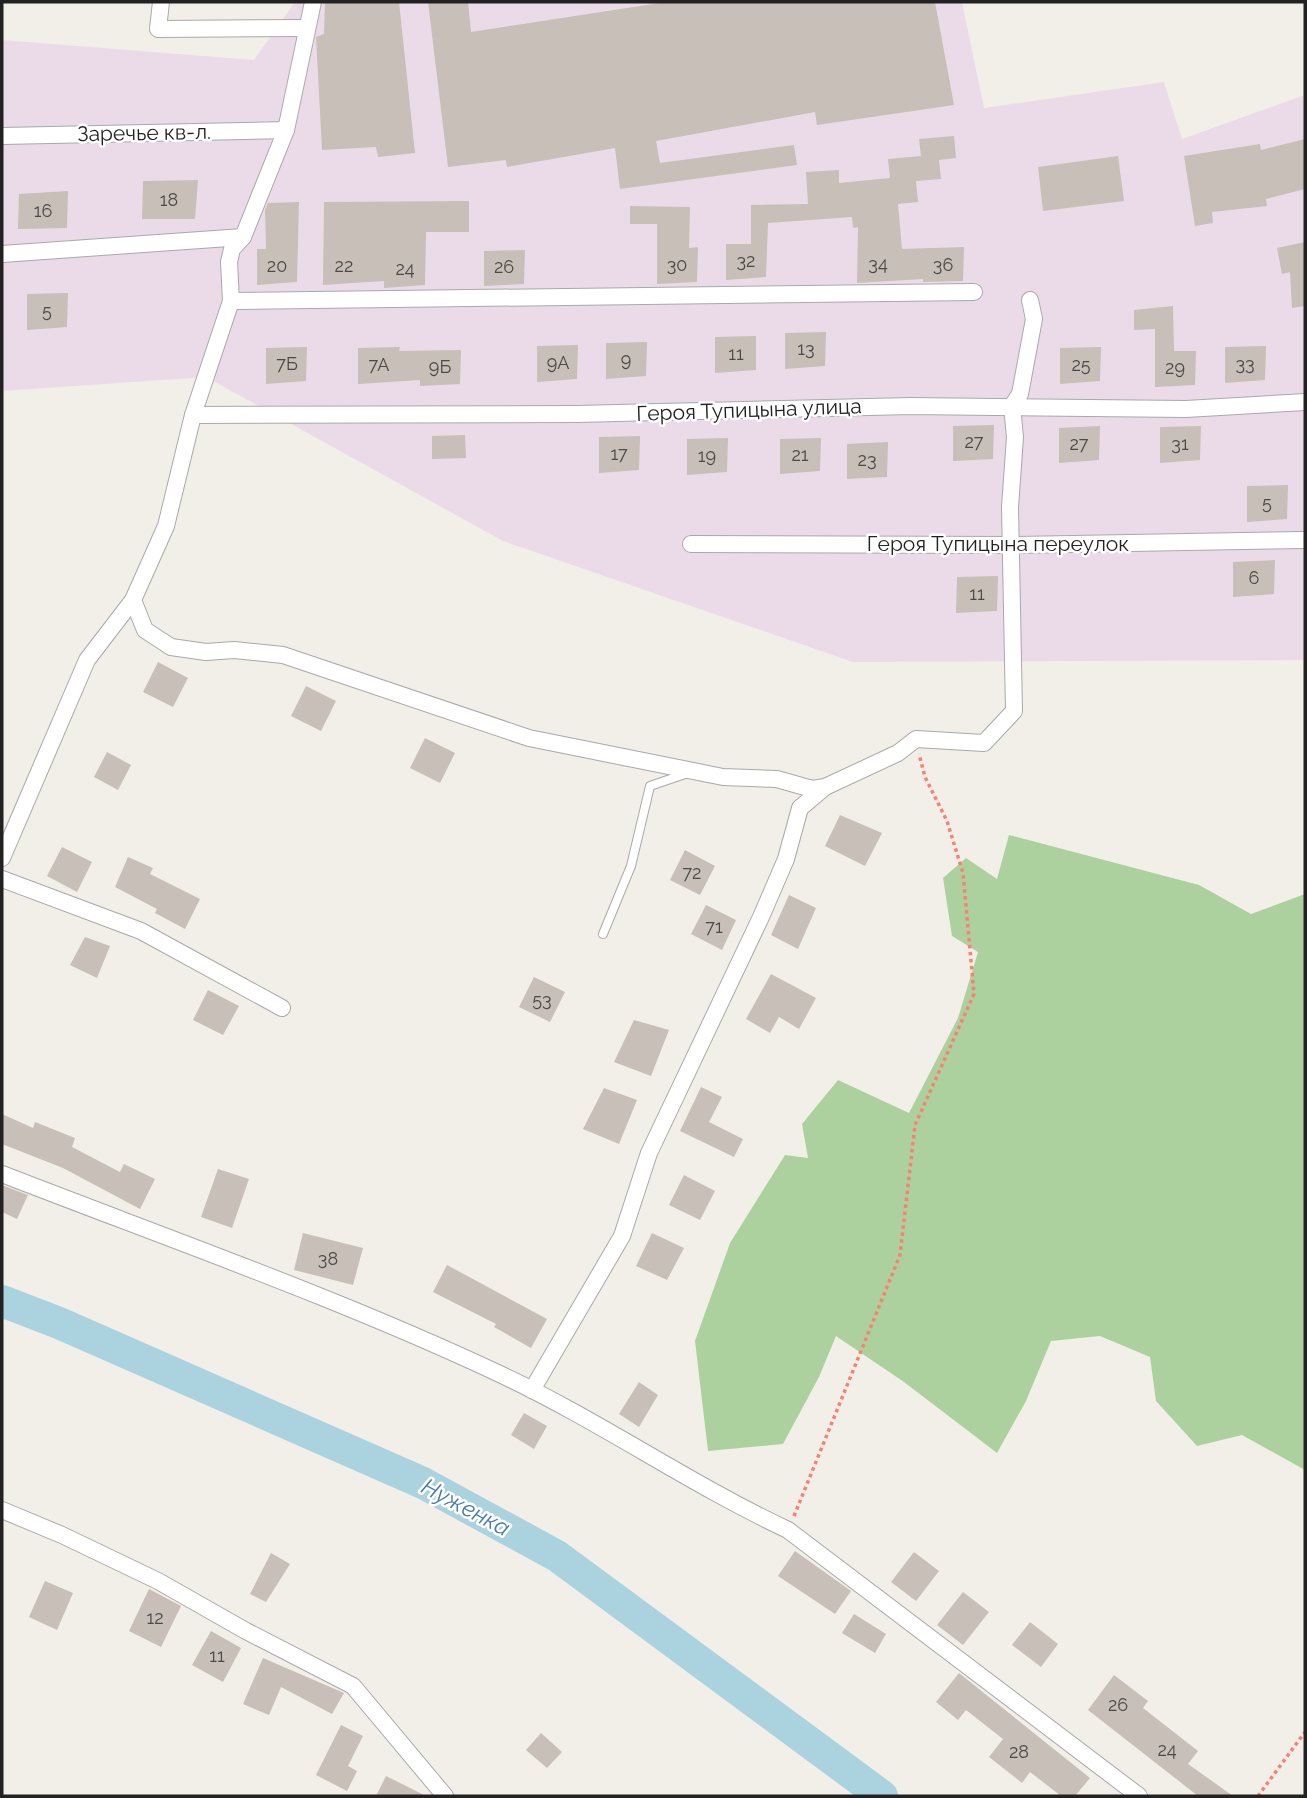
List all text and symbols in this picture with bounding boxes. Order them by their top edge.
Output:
street label: Заречье кв-л. [77,119,211,146]
house number: 18 [160,189,178,210]
house number: 16 [34,200,52,221]
house number: 32 [737,250,756,271]
house number: 34 [868,253,888,274]
house number: 30 [667,254,687,275]
house number: 36 [933,254,953,275]
house number: 20 [267,255,287,276]
house number: 22 [335,255,353,276]
house number: 26 [494,256,514,277]
house number: 24 [395,258,415,279]
house number: 5 [42,300,52,321]
house number: 13 [797,338,815,359]
house number: 11 [728,343,744,364]
house number: 9 [621,349,631,370]
house number: 9А [547,352,569,373]
house number: 7Б [276,353,298,374]
house number: 33 [1235,353,1255,374]
house number: 7А [369,354,390,375]
house number: 25 [1071,354,1091,375]
house number: 9Б [429,356,451,377]
house number: 29 [1165,357,1185,378]
street label: Героя Тупицына улица [636,393,862,426]
house number: 27 [964,431,984,452]
house number: 27 [1069,433,1089,454]
house number: 31 [1171,433,1189,454]
house number: 17 [610,443,628,464]
house number: 21 [791,444,809,465]
house number: 19 [698,445,716,466]
house number: 23 [858,449,877,470]
house number: 5 [1262,492,1272,513]
street label: Героя Тупицына переулок [867,531,1129,556]
house number: 6 [1249,567,1260,588]
house number: 11 [969,583,985,604]
house number: 72 [682,862,702,883]
house number: 71 [705,916,723,937]
house number: 53 [532,989,552,1010]
house number: 38 [318,1248,338,1269]
water label: Нуженка [418,1472,515,1541]
house number: 12 [146,1607,164,1628]
house number: 11 [209,1645,225,1666]
house number: 26 [1108,1694,1128,1715]
house number: 24 [1157,1739,1177,1760]
house number: 28 [1009,1741,1029,1762]

